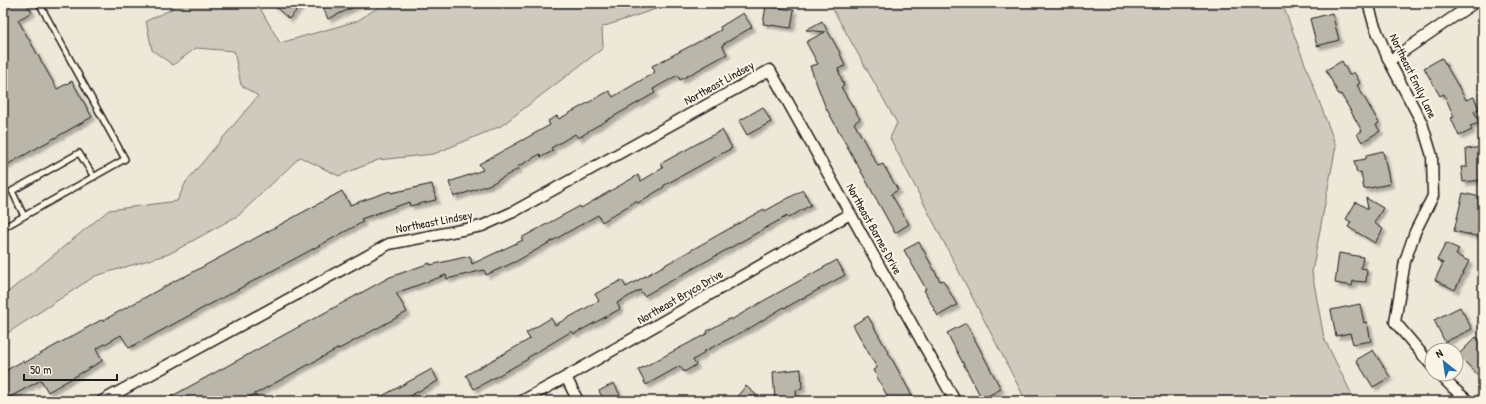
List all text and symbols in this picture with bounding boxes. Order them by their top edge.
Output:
street label: Northeast Emily Lane [1386,30,1441,121]
street label: Northeast Lindsey [681,56,757,109]
street label: Northeast Barnes Drive [842,180,907,277]
street label: Northeast Lindsey [394,206,474,237]
street label: Northeast Bryco Drive [634,265,726,328]
north arrow [1424,342,1464,382]
text: N [1433,346,1445,361]
scale bar [24,356,117,382]
text: 50 m [30,361,51,378]

